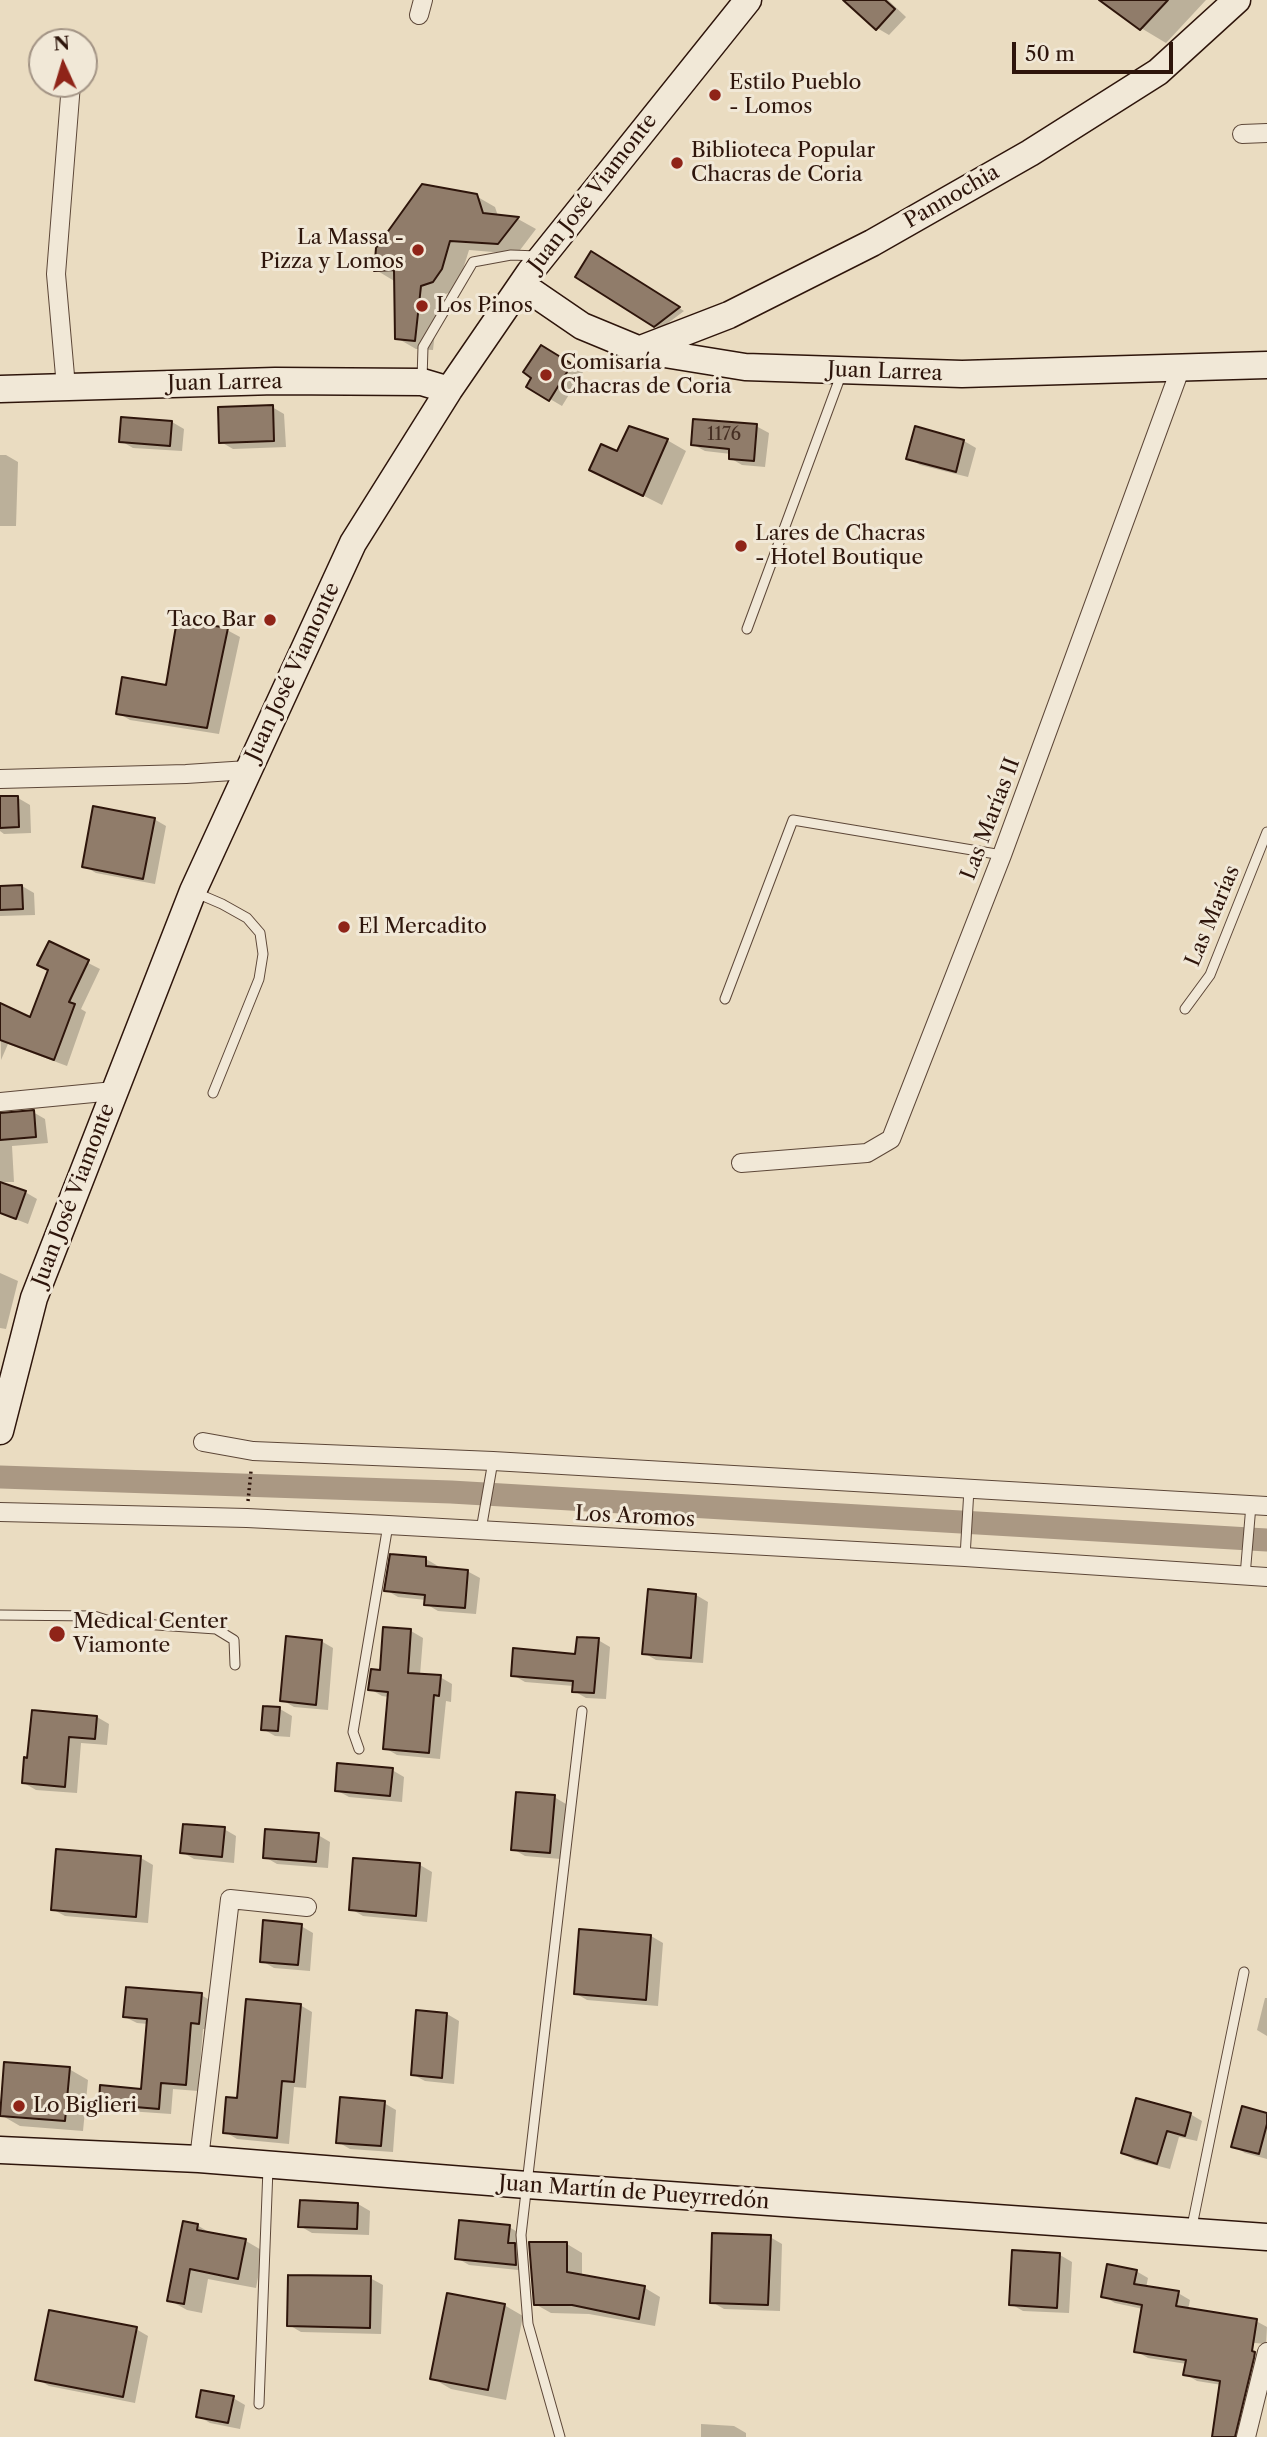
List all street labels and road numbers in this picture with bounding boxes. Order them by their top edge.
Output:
street label: Juan José Viamonte [523,109,663,277]
street label: Pannochia [900,160,1004,234]
street label: Juan Larrea [827,357,943,387]
street label: Juan Larrea [167,369,283,397]
street label: Juan José Viamonte [241,579,345,765]
street label: Las Marías II [956,754,1026,884]
street label: Las Marías [1180,862,1246,970]
street label: Juan José Viamonte [27,1100,121,1290]
street label: Los Aromos [574,1501,696,1533]
street label: Juan Martín de Pueyrredón [498,2171,770,2215]

